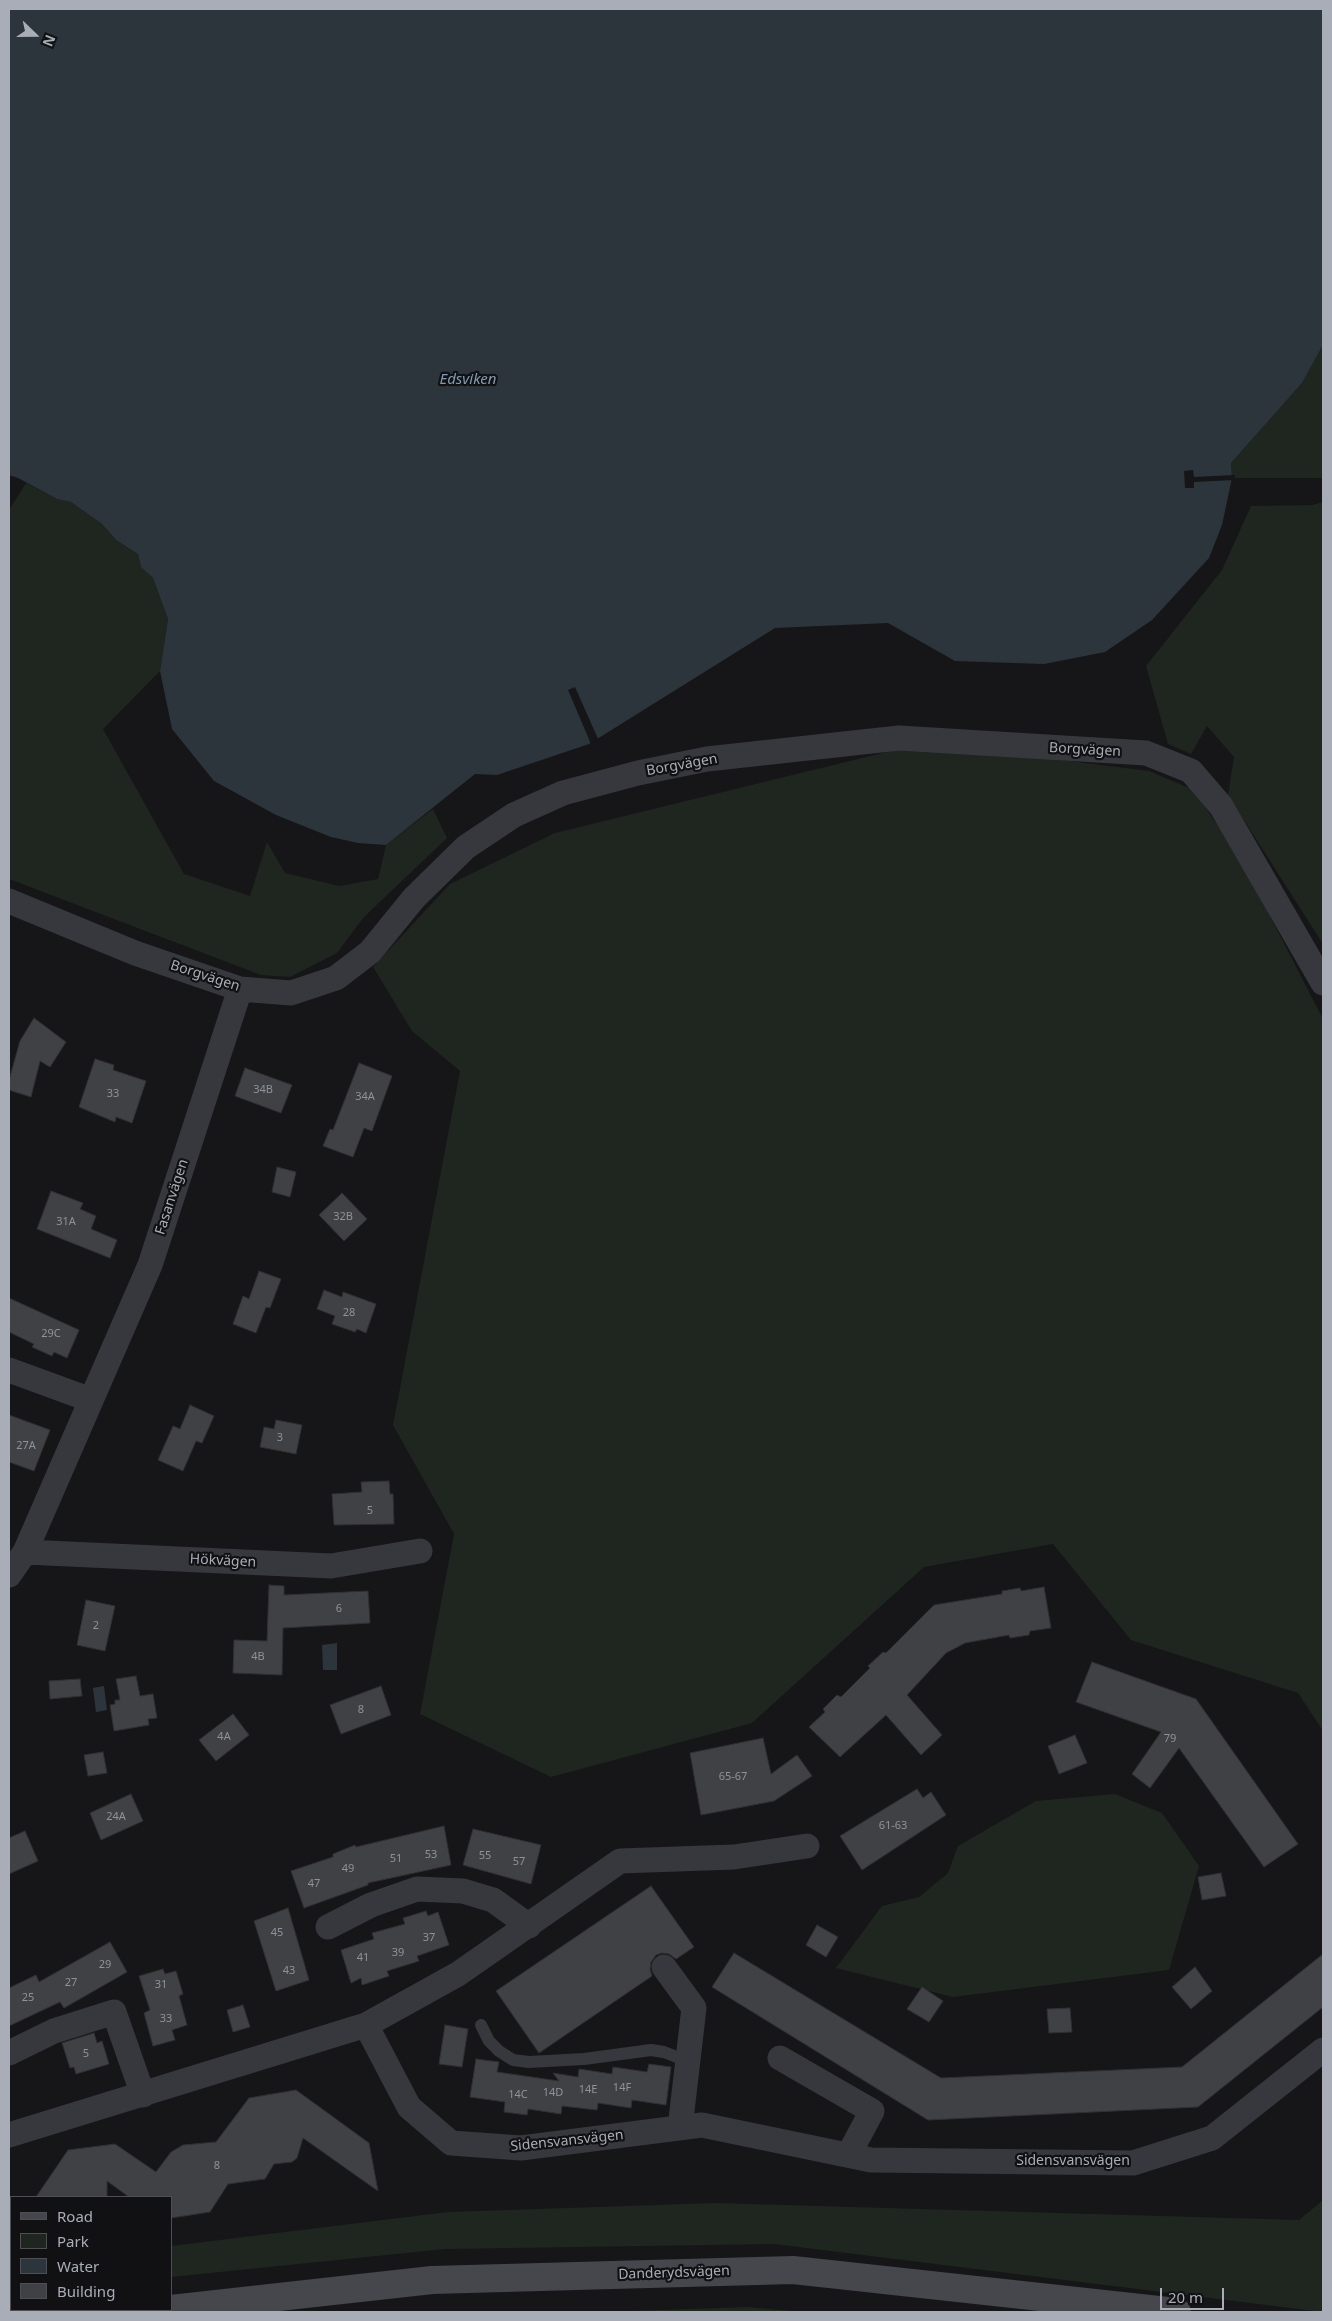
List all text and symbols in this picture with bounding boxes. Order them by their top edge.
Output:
north arrow [10,10,60,60]
text: N [38,32,60,50]
water label: Edsviken [439,371,497,389]
street label: Borgvägen [1049,740,1121,760]
street label: Borgvägen [645,750,719,780]
street label: Borgvägen [168,957,242,995]
house number: 34B [253,1083,273,1097]
house number: 33 [107,1087,119,1101]
house number: 34A [355,1090,375,1104]
street label: Fasanvägen [152,1157,192,1237]
house number: 32B [333,1210,353,1224]
house number: 31A [56,1215,76,1229]
house number: 28 [343,1306,355,1320]
house number: 29C [41,1327,61,1341]
house number: 3 [277,1431,283,1445]
house number: 27A [16,1439,36,1453]
house number: 5 [367,1504,373,1518]
street label: Hökvägen [189,1551,257,1571]
house number: 6 [336,1602,342,1616]
house number: 2 [93,1619,99,1633]
house number: 4B [251,1650,265,1664]
house number: 8 [358,1703,364,1717]
house number: 4A [217,1730,231,1744]
house number: 79 [1164,1732,1176,1746]
house number: 65-67 [719,1770,747,1784]
house number: 24A [106,1810,126,1824]
house number: 61-63 [879,1819,907,1833]
house number: 53 [425,1848,437,1862]
house number: 55 [479,1849,491,1863]
house number: 51 [390,1852,402,1866]
house number: 57 [513,1855,525,1869]
house number: 49 [342,1862,354,1876]
house number: 47 [308,1877,320,1891]
house number: 45 [271,1926,283,1940]
house number: 37 [423,1931,435,1945]
house number: 39 [392,1946,404,1960]
house number: 41 [357,1951,369,1965]
house number: 29 [99,1958,111,1972]
house number: 43 [283,1964,295,1978]
house number: 27 [65,1976,77,1990]
house number: 31 [155,1978,167,1992]
house number: 25 [22,1991,34,2005]
house number: 33 [160,2012,172,2026]
house number: 5 [83,2047,89,2061]
house number: 14F [613,2081,631,2095]
house number: 14E [579,2083,597,2097]
house number: 14D [543,2086,563,2100]
house number: 14C [508,2088,528,2102]
street label: Sidensvansvägen [510,2127,624,2155]
street label: Sidensvansvägen [1016,2153,1130,2169]
house number: 8 [214,2159,220,2173]
legend [10,2196,172,2311]
text: Road [57,2206,93,2226]
text: Park [57,2231,89,2251]
text: Water [57,2256,99,2276]
street label: Danderydsvägen [618,2263,730,2283]
scale bar [1162,2278,1226,2310]
text: Building [57,2281,115,2301]
text: 20 m [1168,2287,1203,2307]

